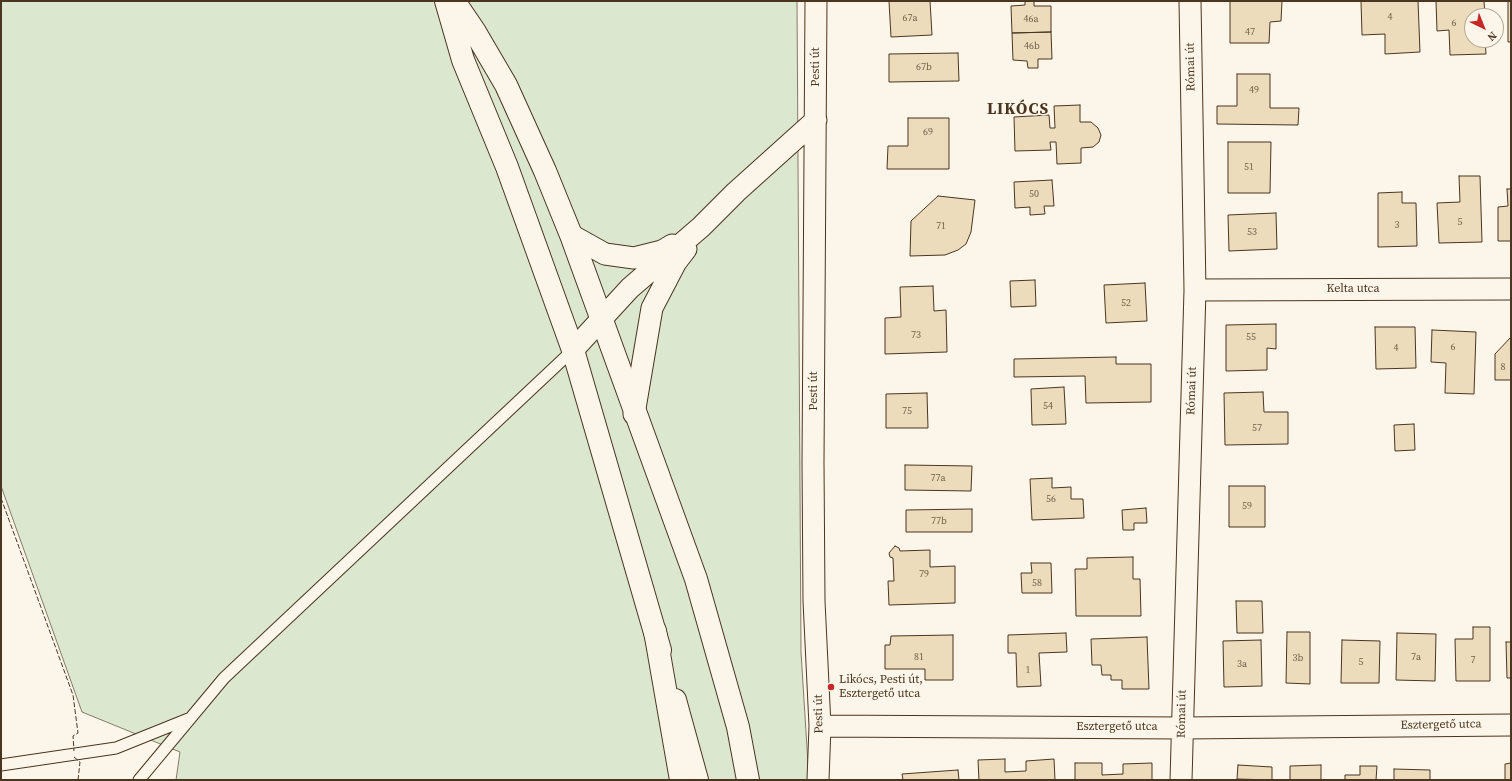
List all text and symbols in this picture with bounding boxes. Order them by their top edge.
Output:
north arrow [1464,8,1504,48]
house number: 4 [1388,11,1392,23]
house number: 67a [902,12,918,24]
house number: 46a [1023,13,1039,25]
house number: 6 [1452,17,1456,29]
house number: 47 [1245,26,1255,38]
text: N [1484,28,1500,45]
house number: 46b [1024,40,1040,52]
street label: Római út [1183,43,1199,91]
street label: Pesti út [809,47,823,87]
house number: 67b [916,61,932,73]
house number: 49 [1249,84,1259,96]
district label: LIKÓCS [987,100,1049,120]
house number: 69 [923,126,933,138]
house number: 51 [1244,161,1254,173]
house number: 50 [1029,188,1039,200]
house number: 5 [1458,216,1462,228]
house number: 3 [1395,219,1399,231]
house number: 71 [936,220,946,232]
house number: 53 [1247,226,1257,238]
street label: Kelta utca [1326,282,1380,296]
house number: 52 [1121,297,1131,309]
house number: 73 [911,329,921,341]
house number: 55 [1246,331,1256,343]
house number: 6 [1451,341,1455,353]
house number: 4 [1394,342,1398,354]
house number: 8 [1501,361,1505,373]
street label: Római út [1184,367,1200,415]
street label: Pesti út [807,371,821,411]
house number: 54 [1043,400,1053,412]
house number: 75 [902,405,912,417]
house number: 57 [1252,422,1262,434]
house number: 77a [930,472,946,484]
house number: 56 [1046,493,1056,505]
house number: 59 [1242,500,1252,512]
house number: 77b [931,515,947,527]
house number: 79 [919,568,929,580]
house number: 58 [1032,577,1042,589]
house number: 81 [914,651,924,663]
house number: 7a [1411,651,1421,663]
house number: 3b [1293,652,1303,664]
house number: 7 [1471,654,1475,666]
house number: 5 [1359,656,1363,668]
house number: 3a [1237,658,1247,670]
house number: 1 [1026,664,1030,676]
place label: Likócs, Pesti út, Esztergető utca [839,673,923,701]
marker: Likócs, Pesti út, Esztergető utca [826,682,836,692]
street label: Római út [1174,690,1190,738]
street label: Pesti út [811,694,827,734]
street label: Esztergető utca [1400,717,1482,733]
street label: Esztergető utca [1076,720,1158,734]

